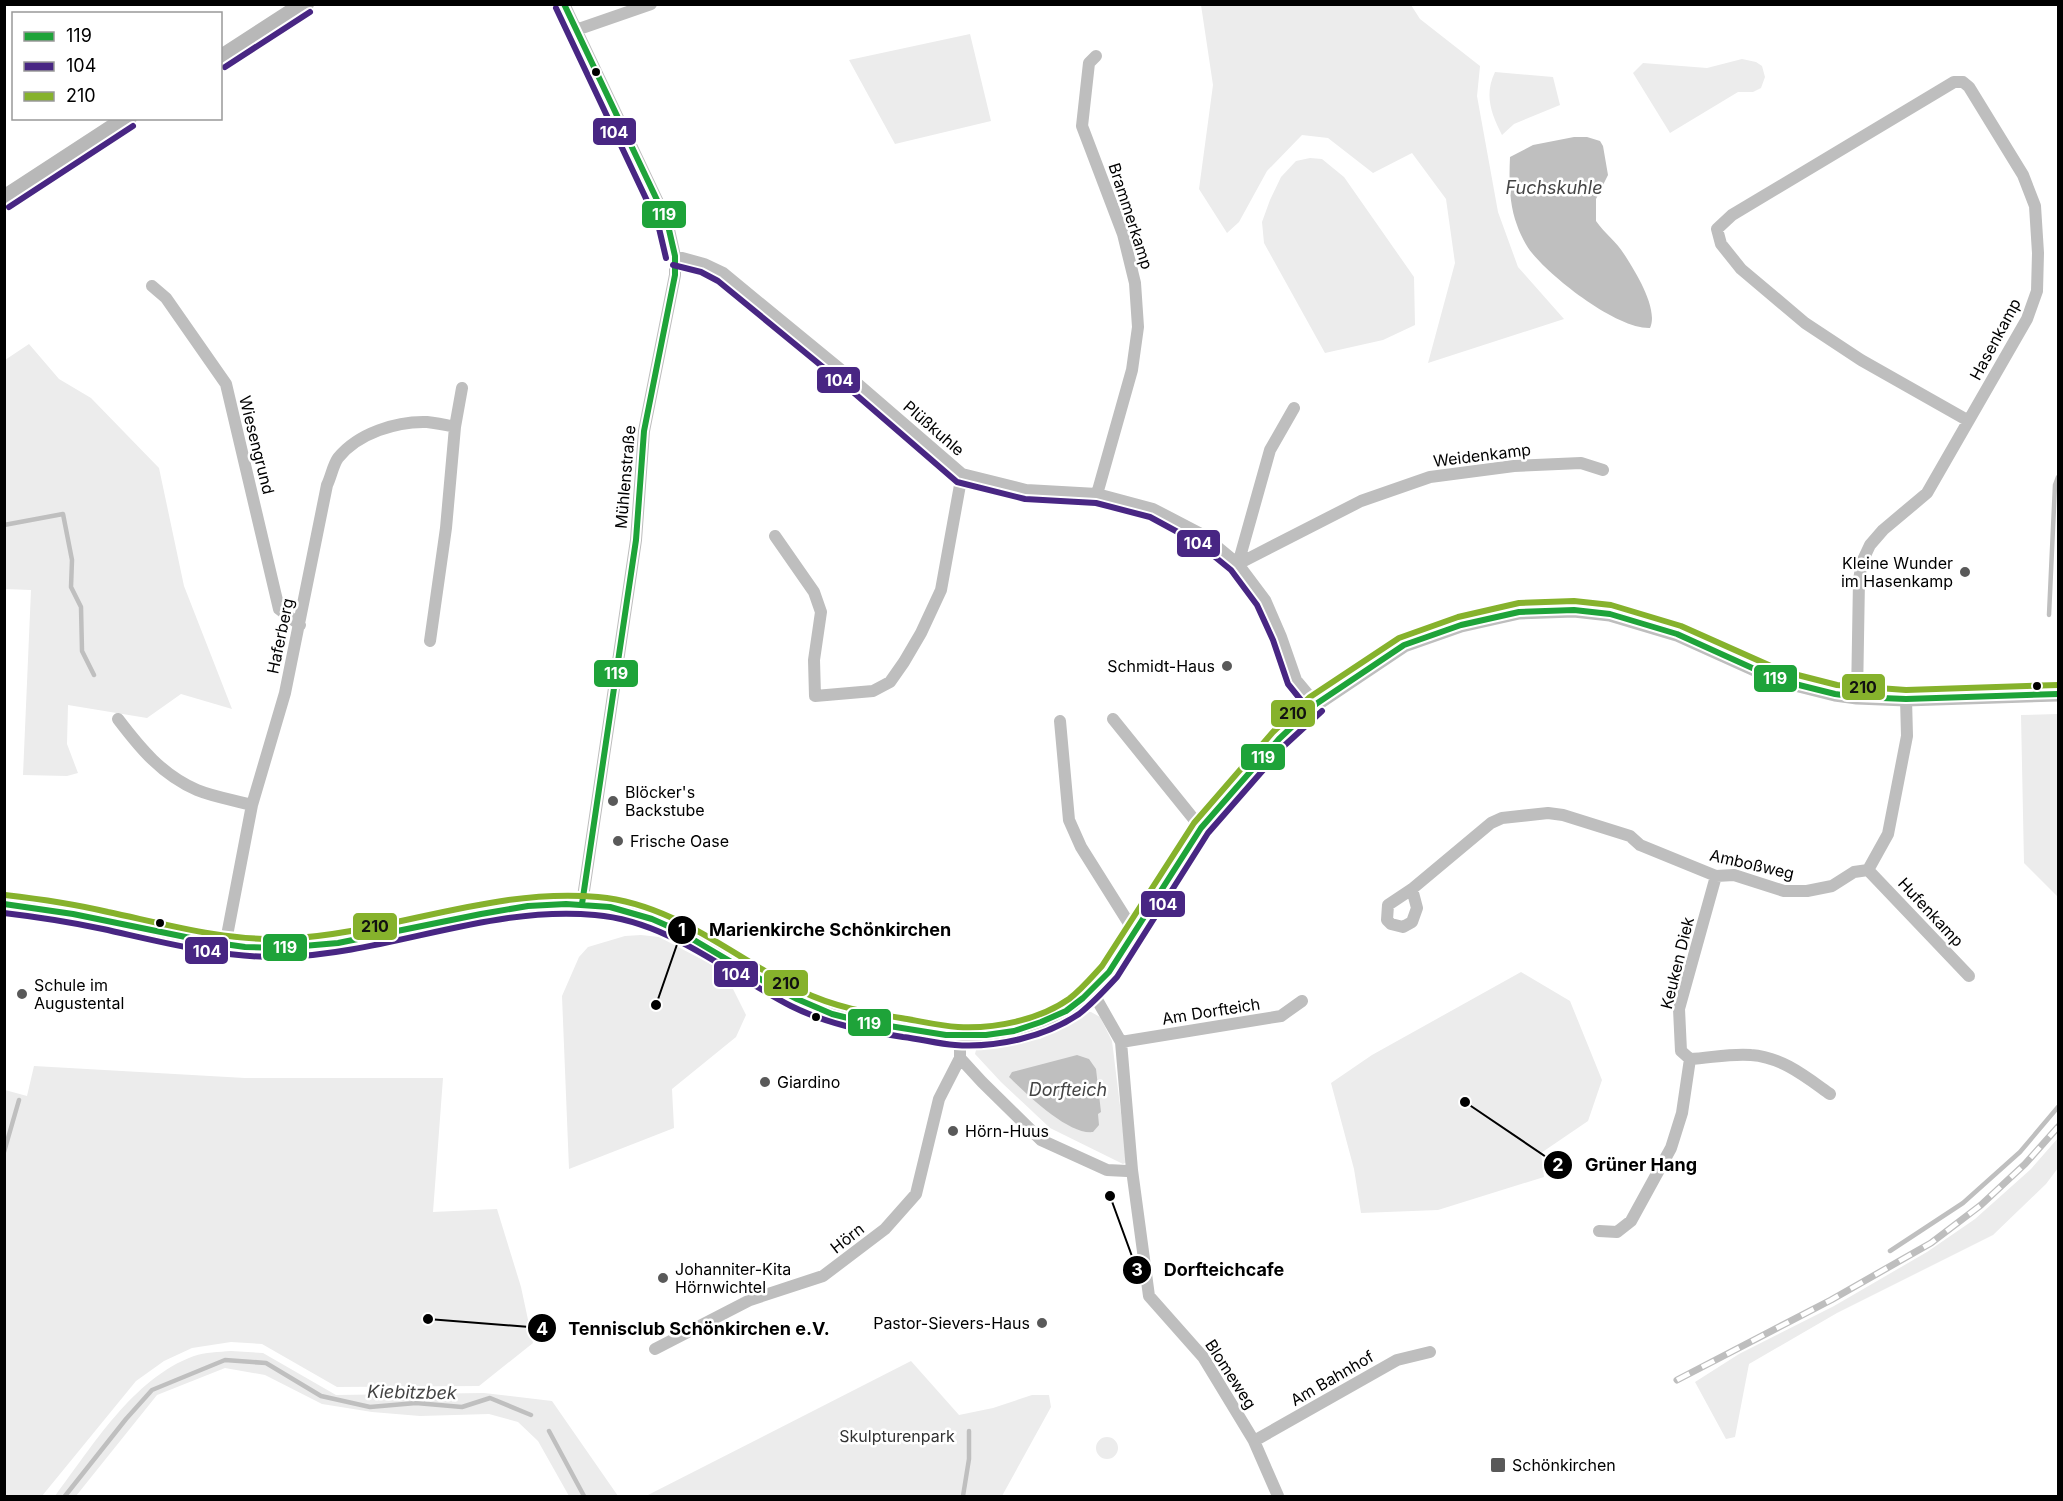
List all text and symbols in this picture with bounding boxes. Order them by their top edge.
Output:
legend [12,12,222,120]
text: 119 [66,25,92,46]
text: 104 [66,55,96,76]
unlabelled marker [590,66,602,78]
text: 210 [66,85,96,106]
line badge: 104 [592,117,637,146]
text: 104 [600,122,628,142]
street label: Brammerkamp [1104,160,1158,272]
water label: Fuchskuhle [1505,177,1603,198]
line badge: 119 [641,200,687,229]
text: 119 [652,204,676,224]
street label: Hasenkamp [1965,295,2025,383]
line badge: 104 [816,366,861,394]
text: 104 [825,370,853,390]
street label: Wiesengrund [235,394,279,496]
street label: Plüßkuhle [899,396,969,460]
street label: Mühlenstraße [611,424,639,530]
street label: Weidenkamp [1432,439,1532,471]
line badge: 104 [1176,529,1221,558]
text: 104 [1184,533,1212,553]
place label: Kleine Wunder im Hasenkamp [1841,553,1953,591]
marker: Kleine Wunder im Hasenkamp [1958,565,1972,579]
street label: Haferberg [262,596,298,676]
place label: Schmidt-Haus [1107,656,1215,676]
line badge: 119 [593,659,639,688]
marker: Schmidt-Haus [1220,659,1234,673]
text: 119 [604,663,628,683]
line badge: 119 [1753,664,1798,693]
text: 119 [1763,668,1787,688]
line badge: 210 [1841,673,1886,701]
text: 210 [1849,677,1877,697]
unlabelled marker [2031,680,2043,692]
line badge: 210 [1270,699,1316,728]
text: 210 [1279,703,1307,723]
line badge: 119 [1240,743,1286,771]
text: 119 [1251,747,1275,767]
place label: Blöcker's Backstube [625,782,705,820]
marker: Blöcker's Backstube [606,794,620,808]
place label: Frische Oase [630,831,729,851]
marker: Frische Oase [611,834,625,848]
street label: Amboßweg [1708,845,1796,883]
street label: Hufenkamp [1894,873,1968,951]
line badge: 104 [1140,890,1186,918]
text: 104 [1149,894,1177,914]
line badge: 210 [352,912,398,941]
callout: Marienkirche Schönkirchen [667,912,964,948]
street label: Keuken Diek [1656,915,1698,1011]
text: 210 [361,916,389,936]
unlabelled marker [154,917,166,929]
text: 1 [678,919,686,940]
text: Marienkirche Schönkirchen [709,919,951,940]
line badge: 119 [262,933,308,962]
line badge: 104 [184,936,229,965]
text: 119 [273,937,297,957]
text: 104 [193,941,221,961]
line badge: 104 [713,960,759,988]
text: 104 [722,964,750,984]
line badge: 210 [763,969,809,997]
text: 210 [772,973,800,993]
place label: Schule im Augustental [34,975,124,1013]
marker: Schule im Augustental [15,987,29,1001]
street label: Am Dorfteich [1160,993,1262,1029]
line badge: 119 [847,1008,892,1037]
unlabelled marker [810,1011,822,1023]
text: 119 [857,1013,881,1033]
place label: Giardino [777,1072,840,1092]
marker: Giardino [758,1075,772,1089]
water label: Dorfteich [1029,1079,1107,1100]
place label: Hörn-Huus [965,1121,1049,1141]
marker: Hörn-Huus [946,1124,960,1138]
callout: Grüner Hang [1543,1147,1709,1183]
text: 2 [1552,1154,1564,1175]
text: Grüner Hang [1585,1154,1697,1175]
street label: Hörn [826,1219,868,1257]
callout: Dorfteichcafe [1122,1252,1297,1288]
place label: Johanniter-Kita Hörnwichtel [675,1259,791,1297]
text: 3 [1131,1259,1143,1280]
text: Dorfteichcafe [1164,1259,1285,1280]
marker: Johanniter-Kita Hörnwichtel [656,1271,670,1285]
callout: Tennisclub Schönkirchen e.V. [527,1310,842,1346]
place label: Pastor-Sievers-Haus [873,1313,1030,1333]
marker: Pastor-Sievers-Haus [1035,1316,1049,1330]
text: 4 [536,1318,548,1339]
text: Tennisclub Schönkirchen e.V. [568,1318,830,1339]
street label: Blomeweg [1201,1335,1261,1413]
street label: Am Bahnhof [1287,1346,1377,1410]
water label: Kiebitzbek [367,1381,458,1403]
park label: Skulpturenpark [839,1426,955,1446]
place label: Schönkirchen [1512,1455,1616,1475]
marker: Schönkirchen [1489,1456,1507,1474]

